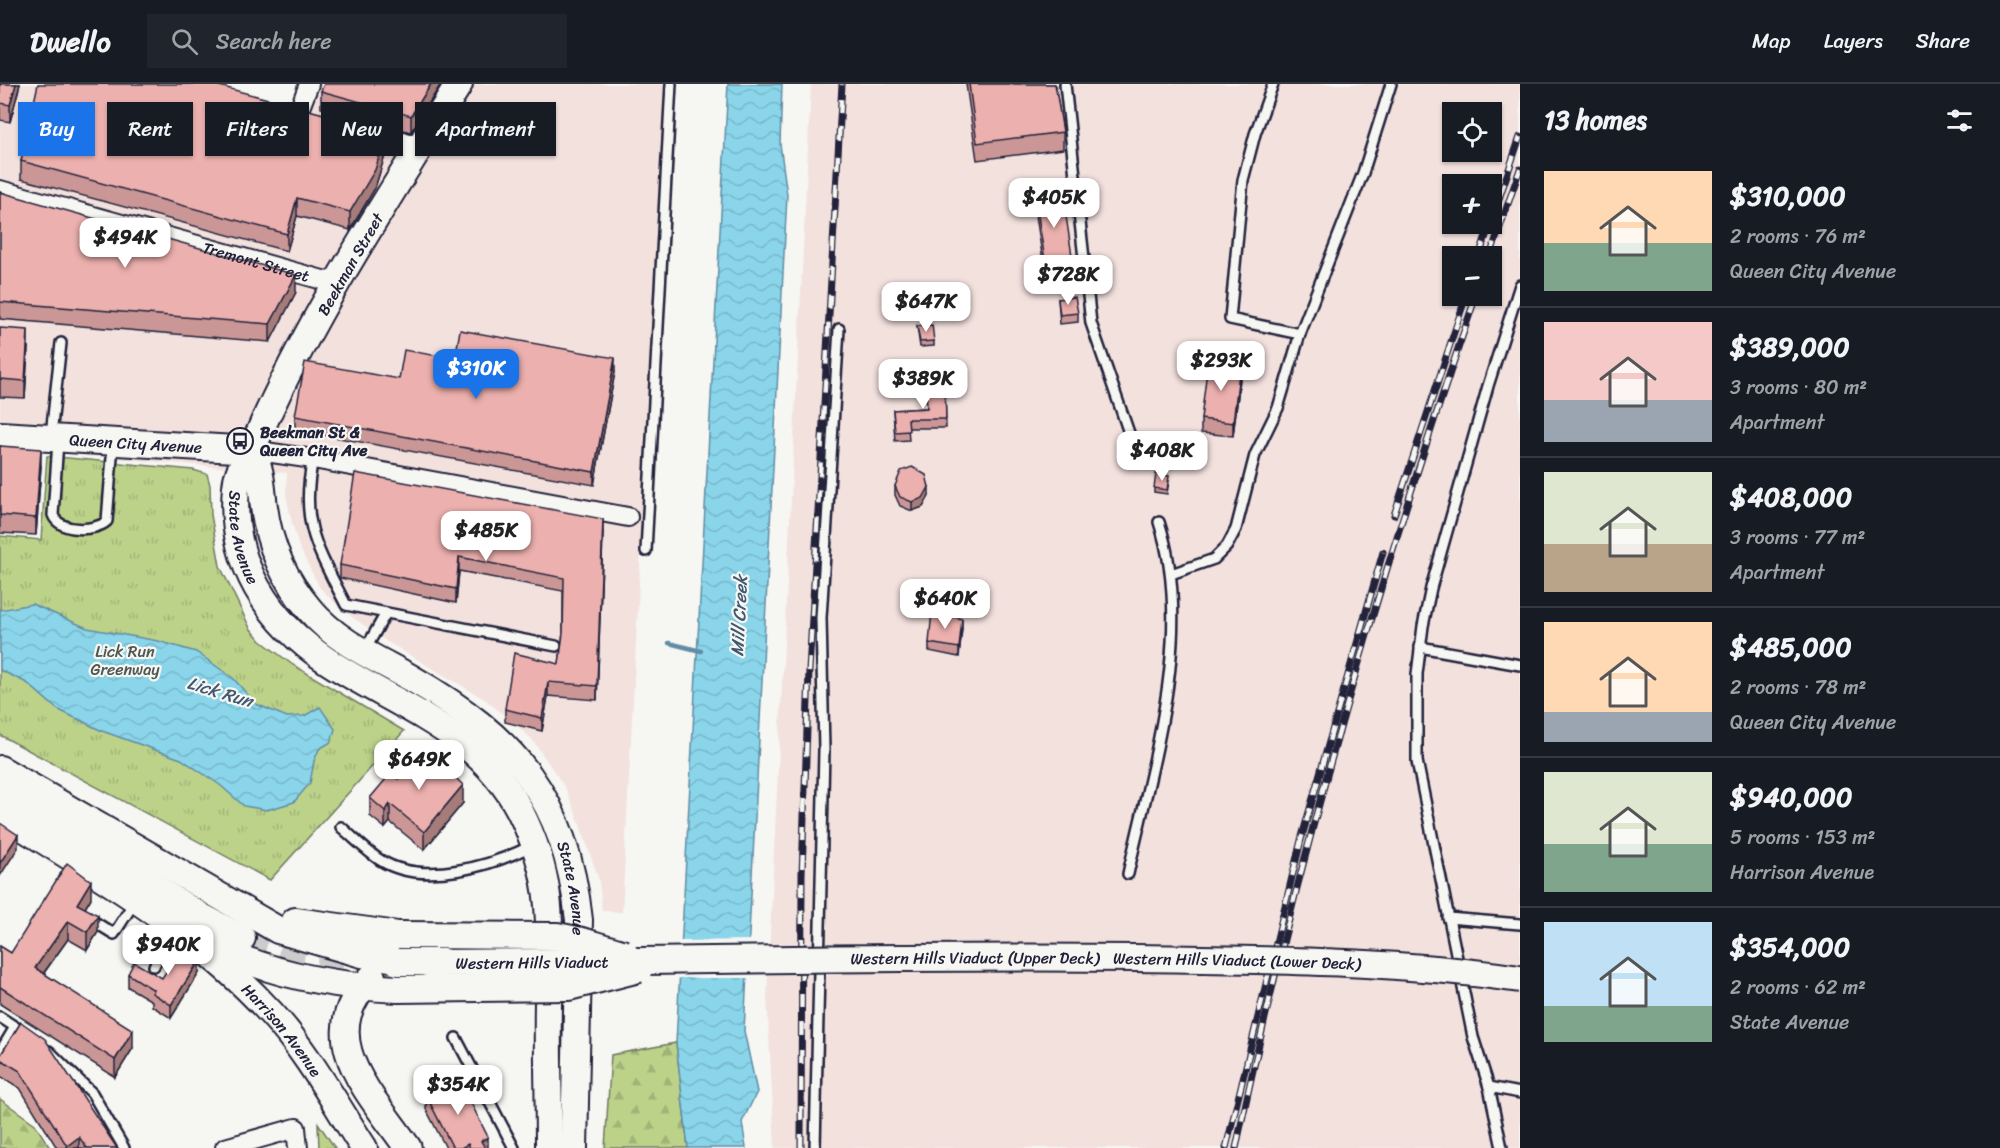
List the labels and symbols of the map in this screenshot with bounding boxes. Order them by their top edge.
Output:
pin: $405K [1012,178,1096,229]
street label: Beekman Street [309,207,392,321]
pin: $494K [83,218,167,269]
street label: Tremont Street [199,233,313,291]
pin: $728K [1026,255,1110,306]
pin: $647K [884,282,968,333]
pin: $293K [1179,341,1263,392]
pin: $310K [434,349,518,400]
pin: $389K [881,359,965,410]
place label: Beekman St & Queen City Ave [259,418,368,465]
street label: Queen City Avenue [68,425,203,462]
bus stop icon: Beekman St & Queen City Ave [225,426,255,456]
pin: $408K [1120,431,1204,482]
street label: State Avenue [220,490,267,590]
pin: $485K [444,511,528,562]
water label: Mill Creek [721,572,757,657]
pin: $640K [903,579,987,630]
park label: Lick Run Greenway [91,637,160,684]
water label: Lick Run [183,667,259,718]
pin: $649K [377,740,461,791]
street label: State Avenue [548,837,593,936]
pin: $940K [126,925,210,976]
street label: Western Hills Viaduct (Upper Deck) [850,943,1101,973]
street label: Western Hills Viaduct (Lower Deck) [1113,944,1363,979]
street label: Western Hills Viaduct [455,947,609,978]
street label: Harrison Avenue [234,976,330,1083]
pin: $354K [416,1065,500,1116]

